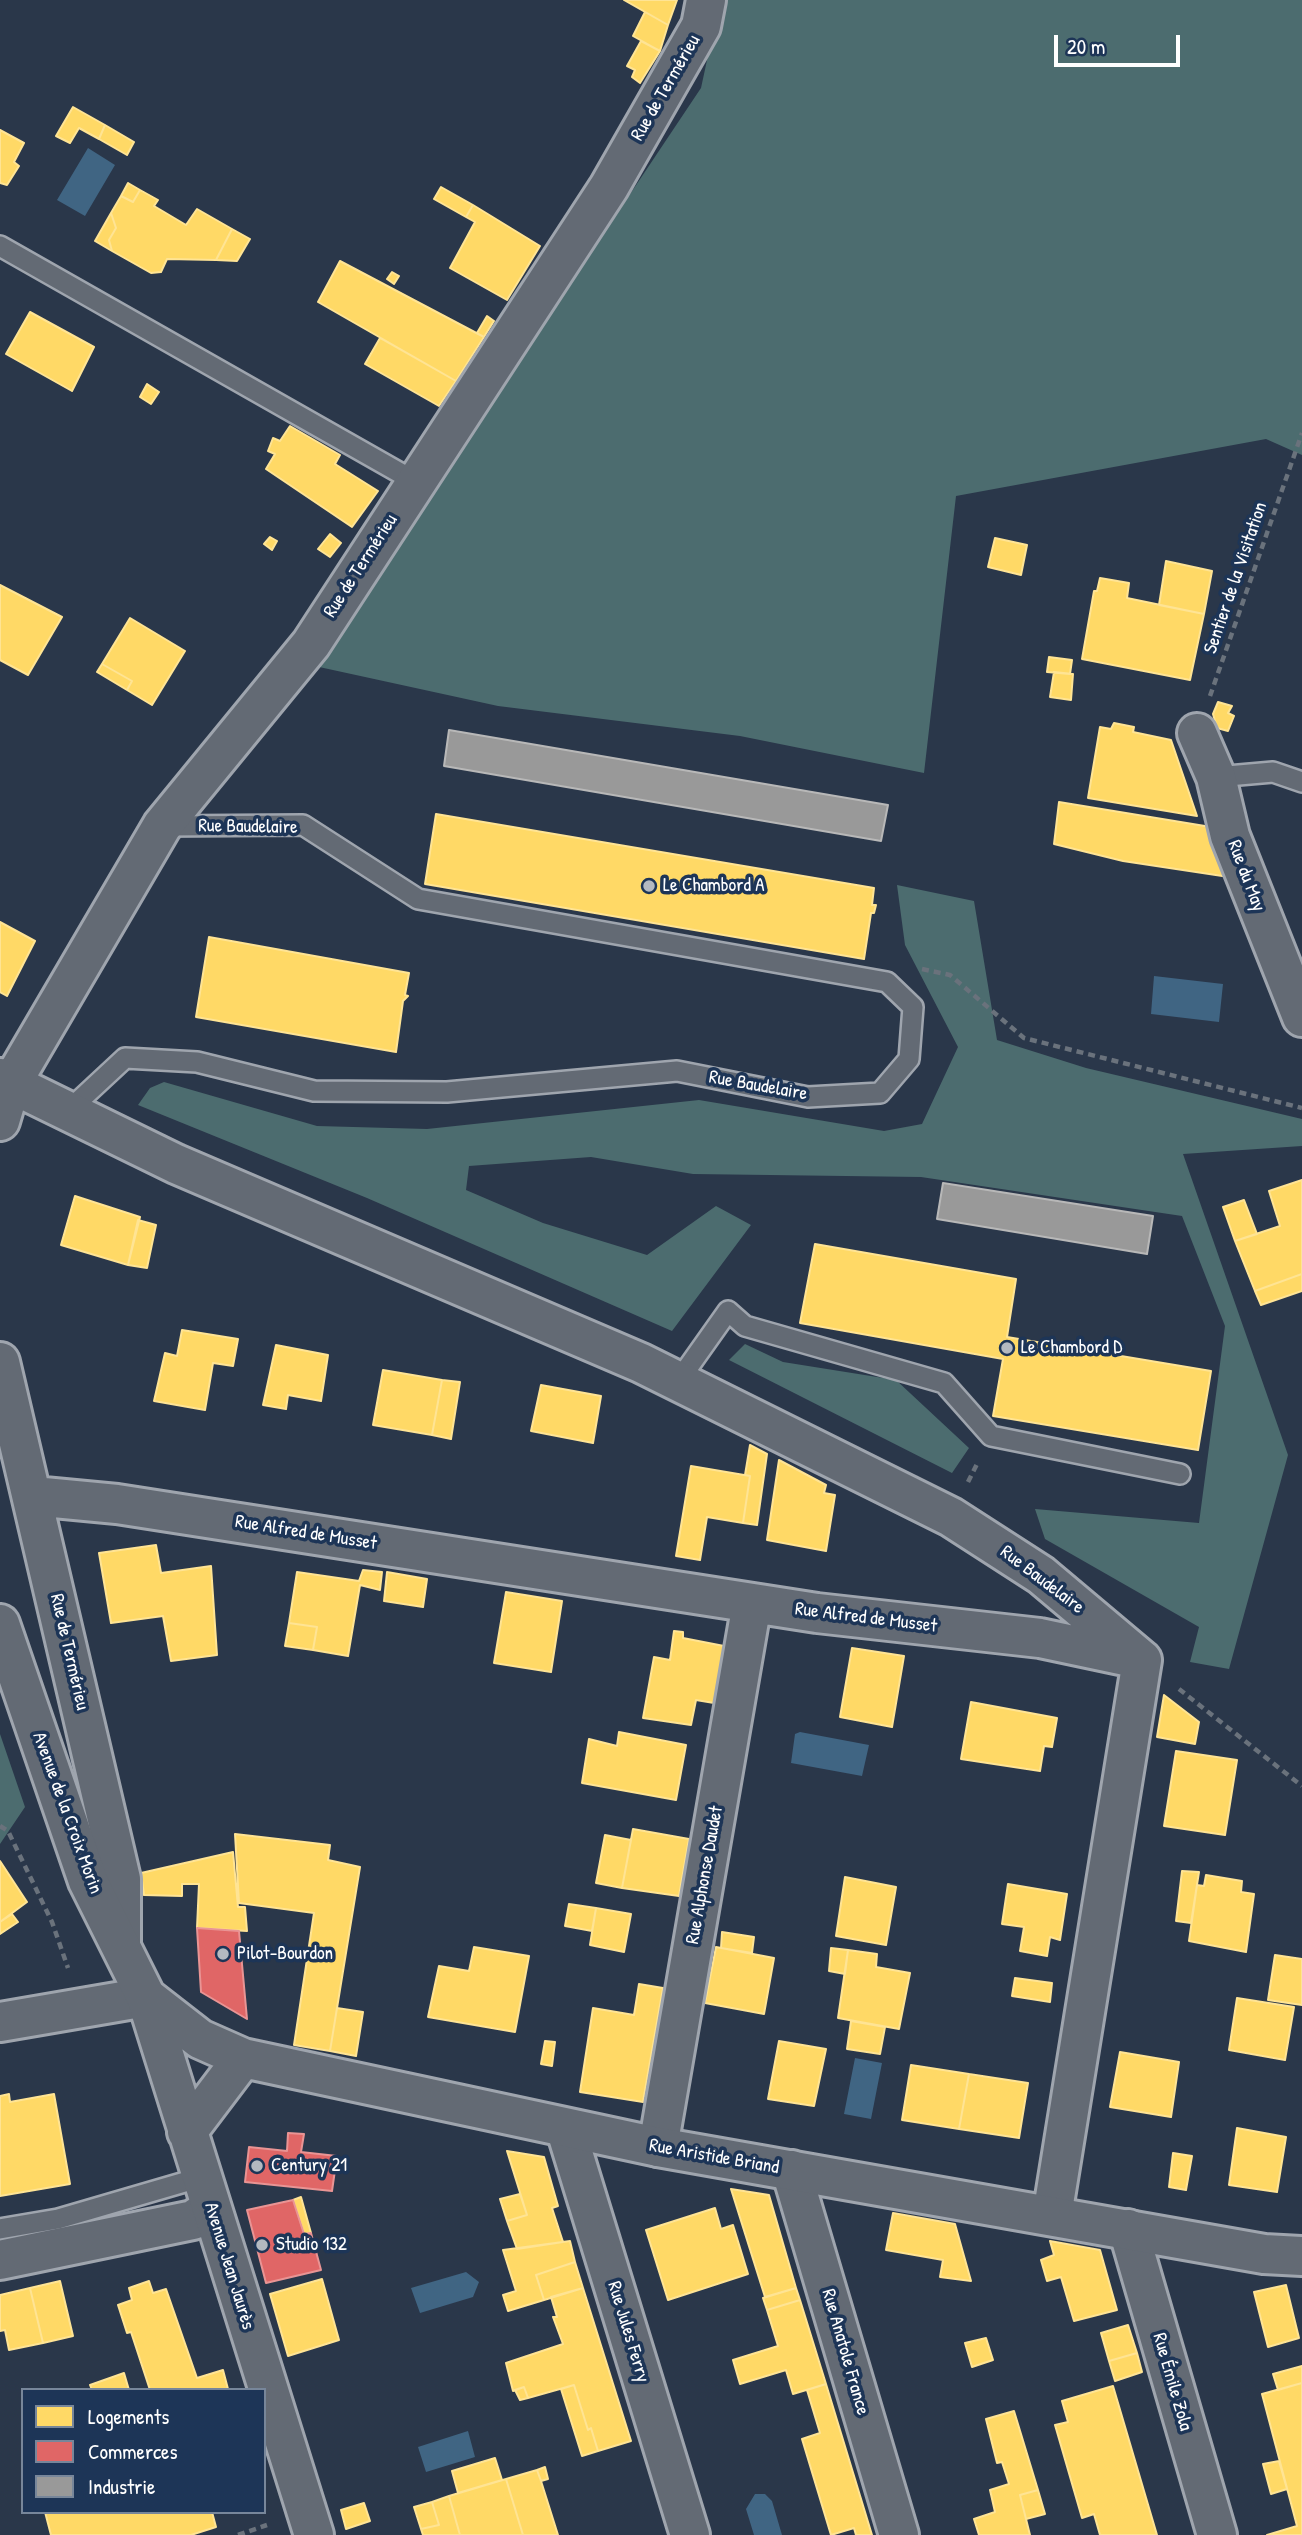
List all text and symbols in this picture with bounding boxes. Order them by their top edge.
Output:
scale bar [1057,21,1183,65]
street label: Rue de Termérieu [627,31,705,145]
text: 20 m [1067,32,1105,61]
street label: Sentier de la Visitation [1199,499,1273,657]
street label: Rue de Termérieu [319,510,403,622]
street label: Rue Baudelaire [198,815,298,839]
street label: Rue du May [1222,837,1270,915]
place label: Le Chambord A [663,875,765,897]
marker: Le Chambord A [641,878,657,894]
street label: Rue Baudelaire [707,1066,809,1106]
place label: Le Chambord D [1021,1337,1122,1359]
marker: Le Chambord D [999,1340,1015,1356]
street label: Rue Alfred de Musset [234,1511,378,1555]
street label: Rue Baudelaire [995,1541,1089,1619]
street label: Rue de Termérieu [45,1592,93,1712]
street label: Rue Alfred de Musset [794,1598,938,1638]
street label: Avenue de la Croix Morin [27,1729,107,1897]
street label: Rue Alphonse Daudet [682,1804,728,1946]
place label: Pilot-Bourdon [237,1943,333,1965]
marker: Pilot-Bourdon [215,1946,231,1962]
street label: Rue Aristide Briand [647,2134,781,2180]
place label: Century 21 [271,2155,347,2177]
marker: Century 21 [249,2158,265,2174]
street label: Avenue Jean Jaurès [199,2200,259,2332]
place label: Studio 132 [276,2234,347,2256]
marker: Studio 132 [254,2237,270,2253]
street label: Rue Jules Ferry [602,2279,654,2385]
street label: Rue Anatole France [816,2286,874,2418]
street label: Rue Émile Zola [1147,2331,1197,2433]
legend [21,2388,266,2514]
text: Logements [88,2402,169,2431]
text: Commerces [88,2437,178,2466]
text: Industrie [88,2472,155,2501]

